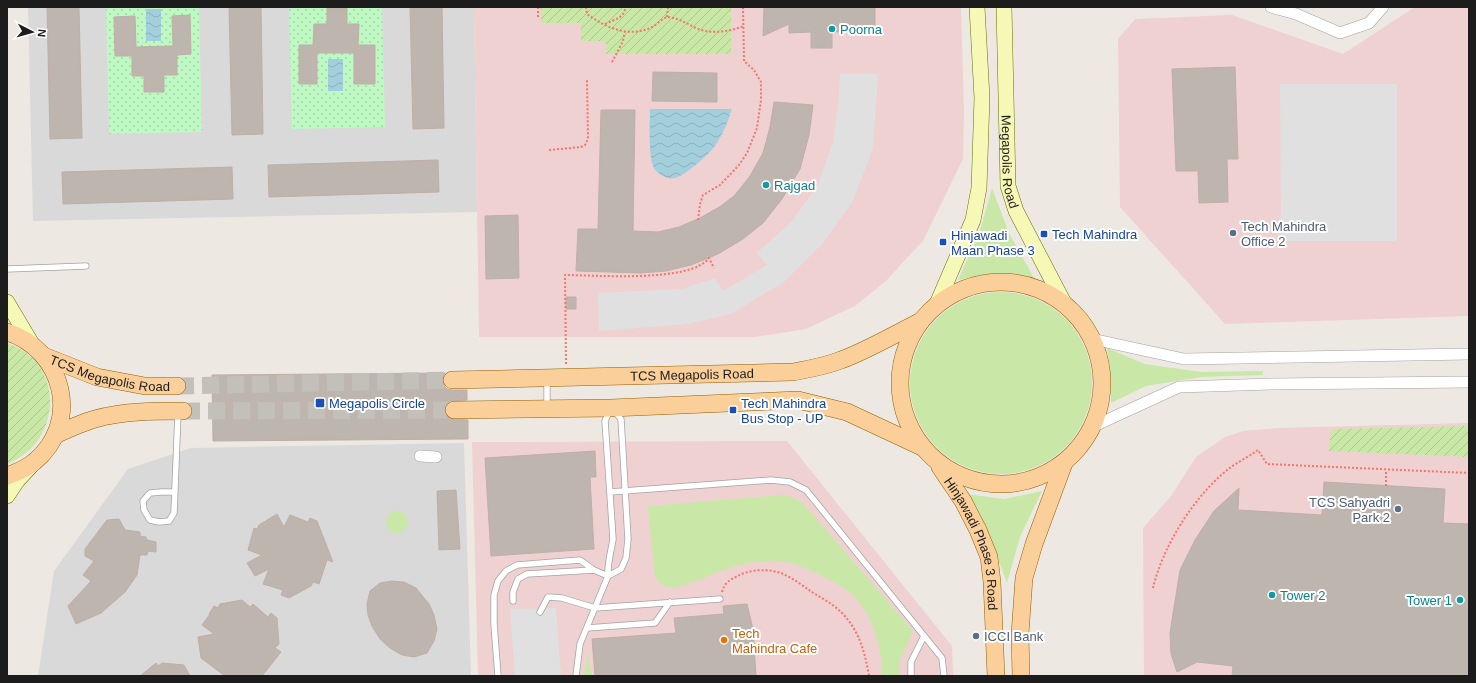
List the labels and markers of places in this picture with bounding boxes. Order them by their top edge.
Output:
place label: Poorna [840,22,883,37]
marker: Poorna [827,24,837,34]
place label: Rajgad [774,178,815,193]
marker: Rajgad [761,180,771,190]
place label: Tech Mahindra Office 2 [1241,219,1327,249]
place label: Tech Mahindra [1052,227,1138,242]
place label: Hinjawadi Maan Phase 3 [951,228,1035,258]
marker: Tech Mahindra Office 2 [1228,228,1238,238]
marker: Tech Mahindra [1039,229,1049,239]
marker: Hinjawadi Maan Phase 3 [938,237,948,247]
place label: Megapolis Circle [329,396,425,411]
place label: Tech Mahindra Bus Stop - UP [741,396,827,426]
marker: Megapolis Circle [314,397,326,409]
marker: Tech Mahindra Bus Stop - UP [728,405,738,415]
place label: TCS Sahyadri Park 2 [1309,495,1390,525]
marker: TCS Sahyadri Park 2 [1393,504,1403,514]
place label: Tower 2 [1280,588,1326,603]
marker: Tower 2 [1267,590,1277,600]
place label: Tower 1 [1406,593,1452,608]
marker: Tower 1 [1455,595,1465,605]
place label: Tech Mahindra Cafe [732,626,817,656]
place label: ICCI Bank [984,629,1044,644]
marker: ICCI Bank [971,631,981,641]
marker: Tech Mahindra Cafe [719,635,729,645]

